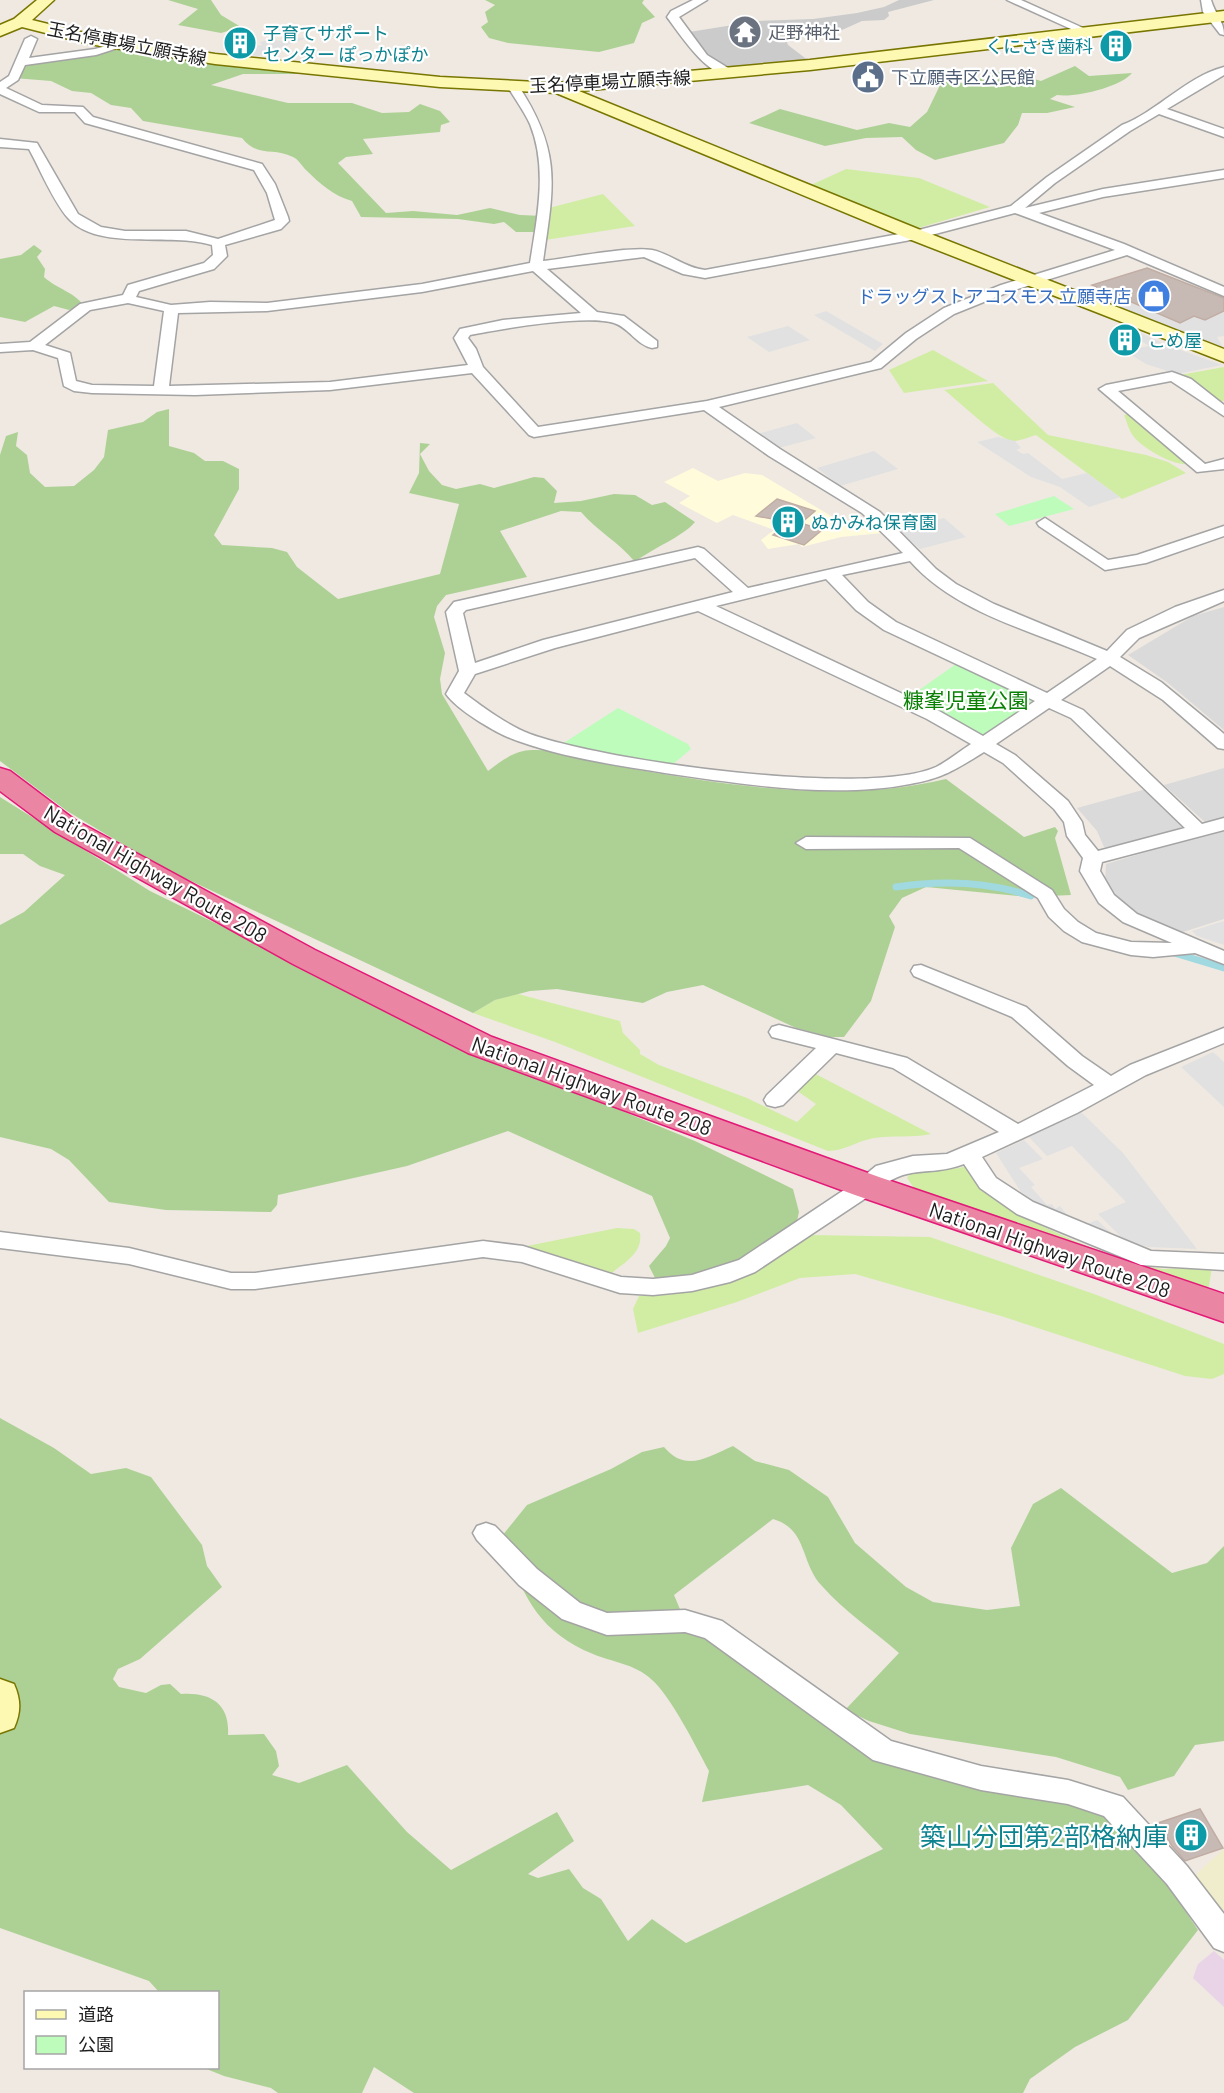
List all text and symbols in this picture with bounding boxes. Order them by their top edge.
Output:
temple icon: 疋野神社 [727,14,763,50]
street label: 玉名停車場立願寺線 [45,17,209,69]
place label: 疋野神社 [768,21,840,43]
place label: 子育てサポート センター ぽっかぽか [263,22,429,65]
building icon: 子育てサポート センター ぽっかぽか [222,25,258,61]
building icon: くにさき歯科 [1098,28,1134,64]
place label: くにさき歯科 [985,35,1093,57]
public building icon: 下立願寺区公民館 [850,59,886,95]
street label: 玉名停車場立願寺線 [529,66,691,96]
place label: 下立願寺区公民館 [891,66,1035,88]
shop icon: ドラッグストアコスモス 立願寺店 [1136,278,1172,314]
place label: ドラッグストアコスモス 立願寺店 [857,285,1131,307]
building icon: こめ屋 [1107,322,1143,358]
place label: こめ屋 [1148,329,1202,351]
building icon: ぬかみね保育園 [770,504,806,540]
place label: ぬかみね保育園 [811,511,937,533]
park label: 糠峯児童公園 [903,687,1029,712]
street label: National Highway Route 208 [40,799,272,947]
street label: National Highway Route 208 [469,1030,715,1140]
street label: National Highway Route 208 [926,1196,1174,1302]
building icon: 築山分団第2部格納庫 [1173,1817,1209,1853]
place label: 築山分団第2部格納庫 [920,1820,1168,1851]
legend [24,1991,219,2069]
text: 道路 [78,2003,114,2025]
text: 公園 [78,2033,114,2055]

